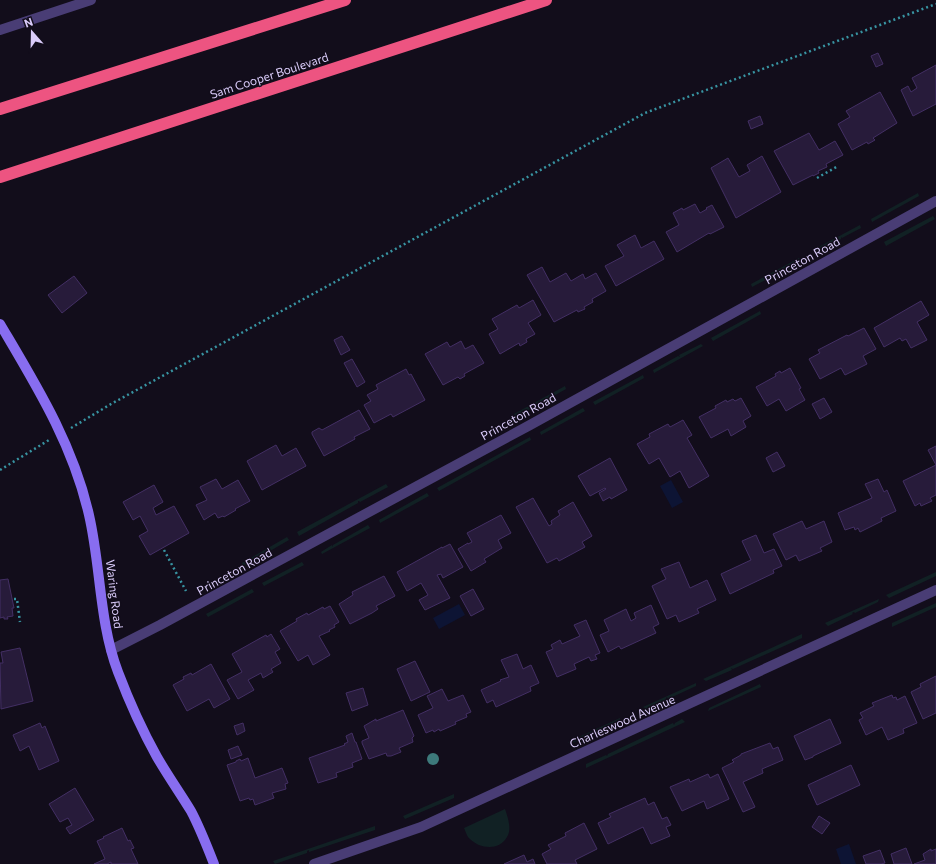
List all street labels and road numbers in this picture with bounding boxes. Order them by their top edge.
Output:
street label: Sam Cooper Boulevard [208,49,330,101]
street label: Princeton Road [762,234,842,286]
street label: Princeton Road [478,390,558,442]
street label: Princeton Road [194,545,274,597]
street label: Waring Road [104,559,126,629]
street label: Charleswood Avenue [567,691,677,751]

